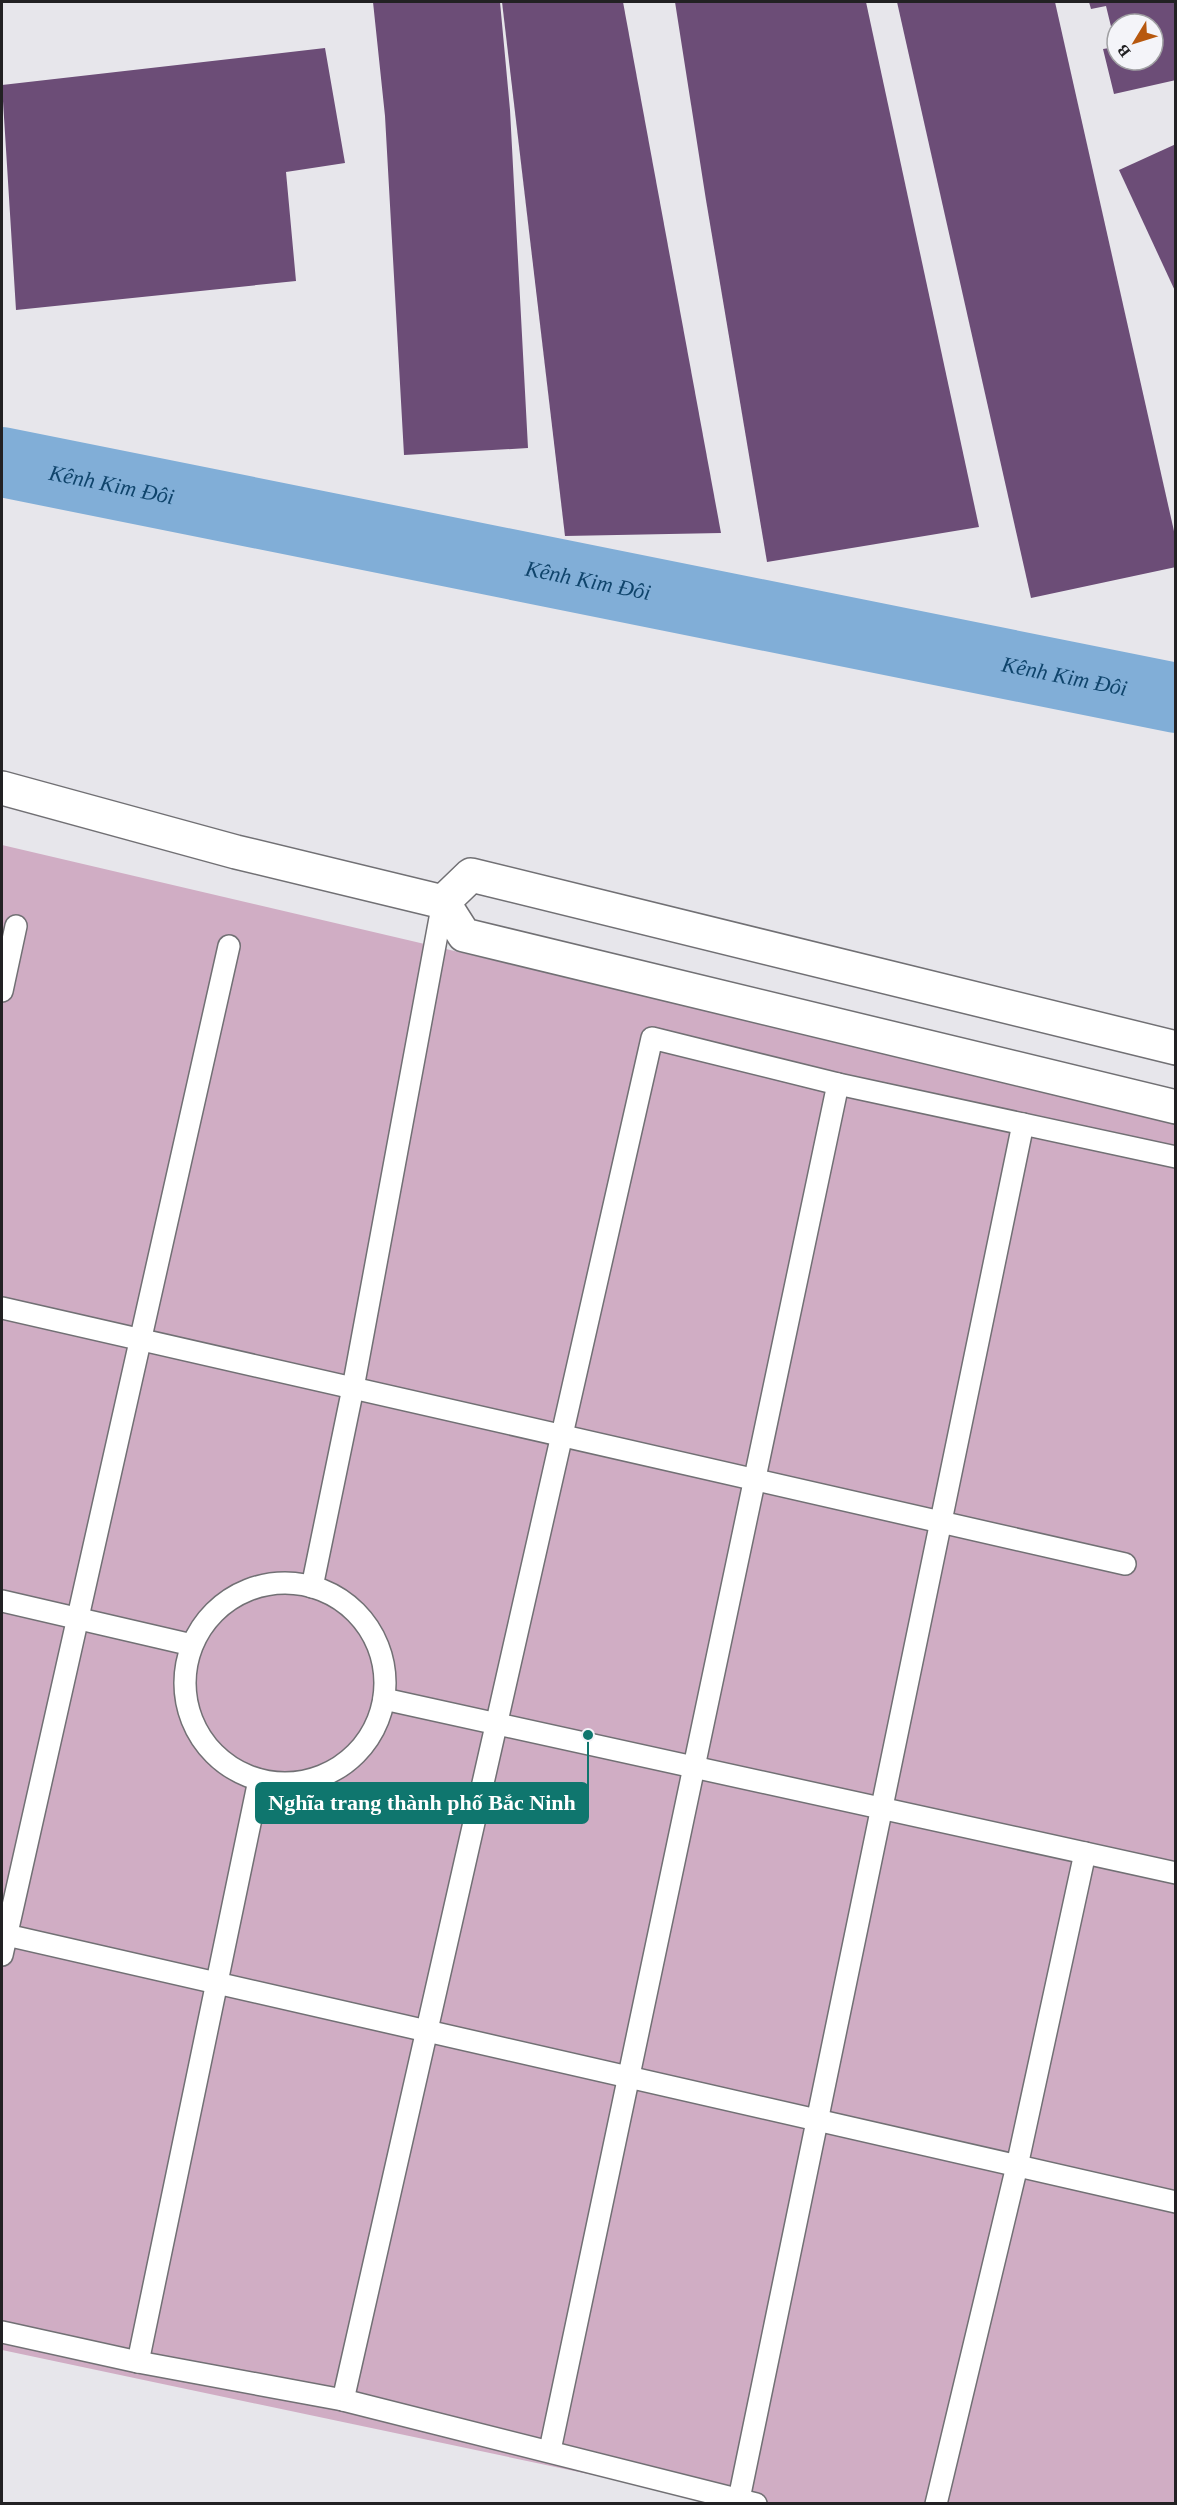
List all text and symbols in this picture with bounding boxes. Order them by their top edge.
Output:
north arrow [1105,12,1165,72]
text: B [1113,41,1134,60]
water label: Kênh Kim Đôi [46,460,177,509]
water label: Kênh Kim Đôi [522,555,653,605]
water label: Kênh Kim Đôi [999,651,1129,701]
callout: Nghĩa trang thành phố Bắc Ninh [256,1783,588,1823]
text: Nghĩa trang thành phố Bắc Ninh [268,1790,576,1815]

